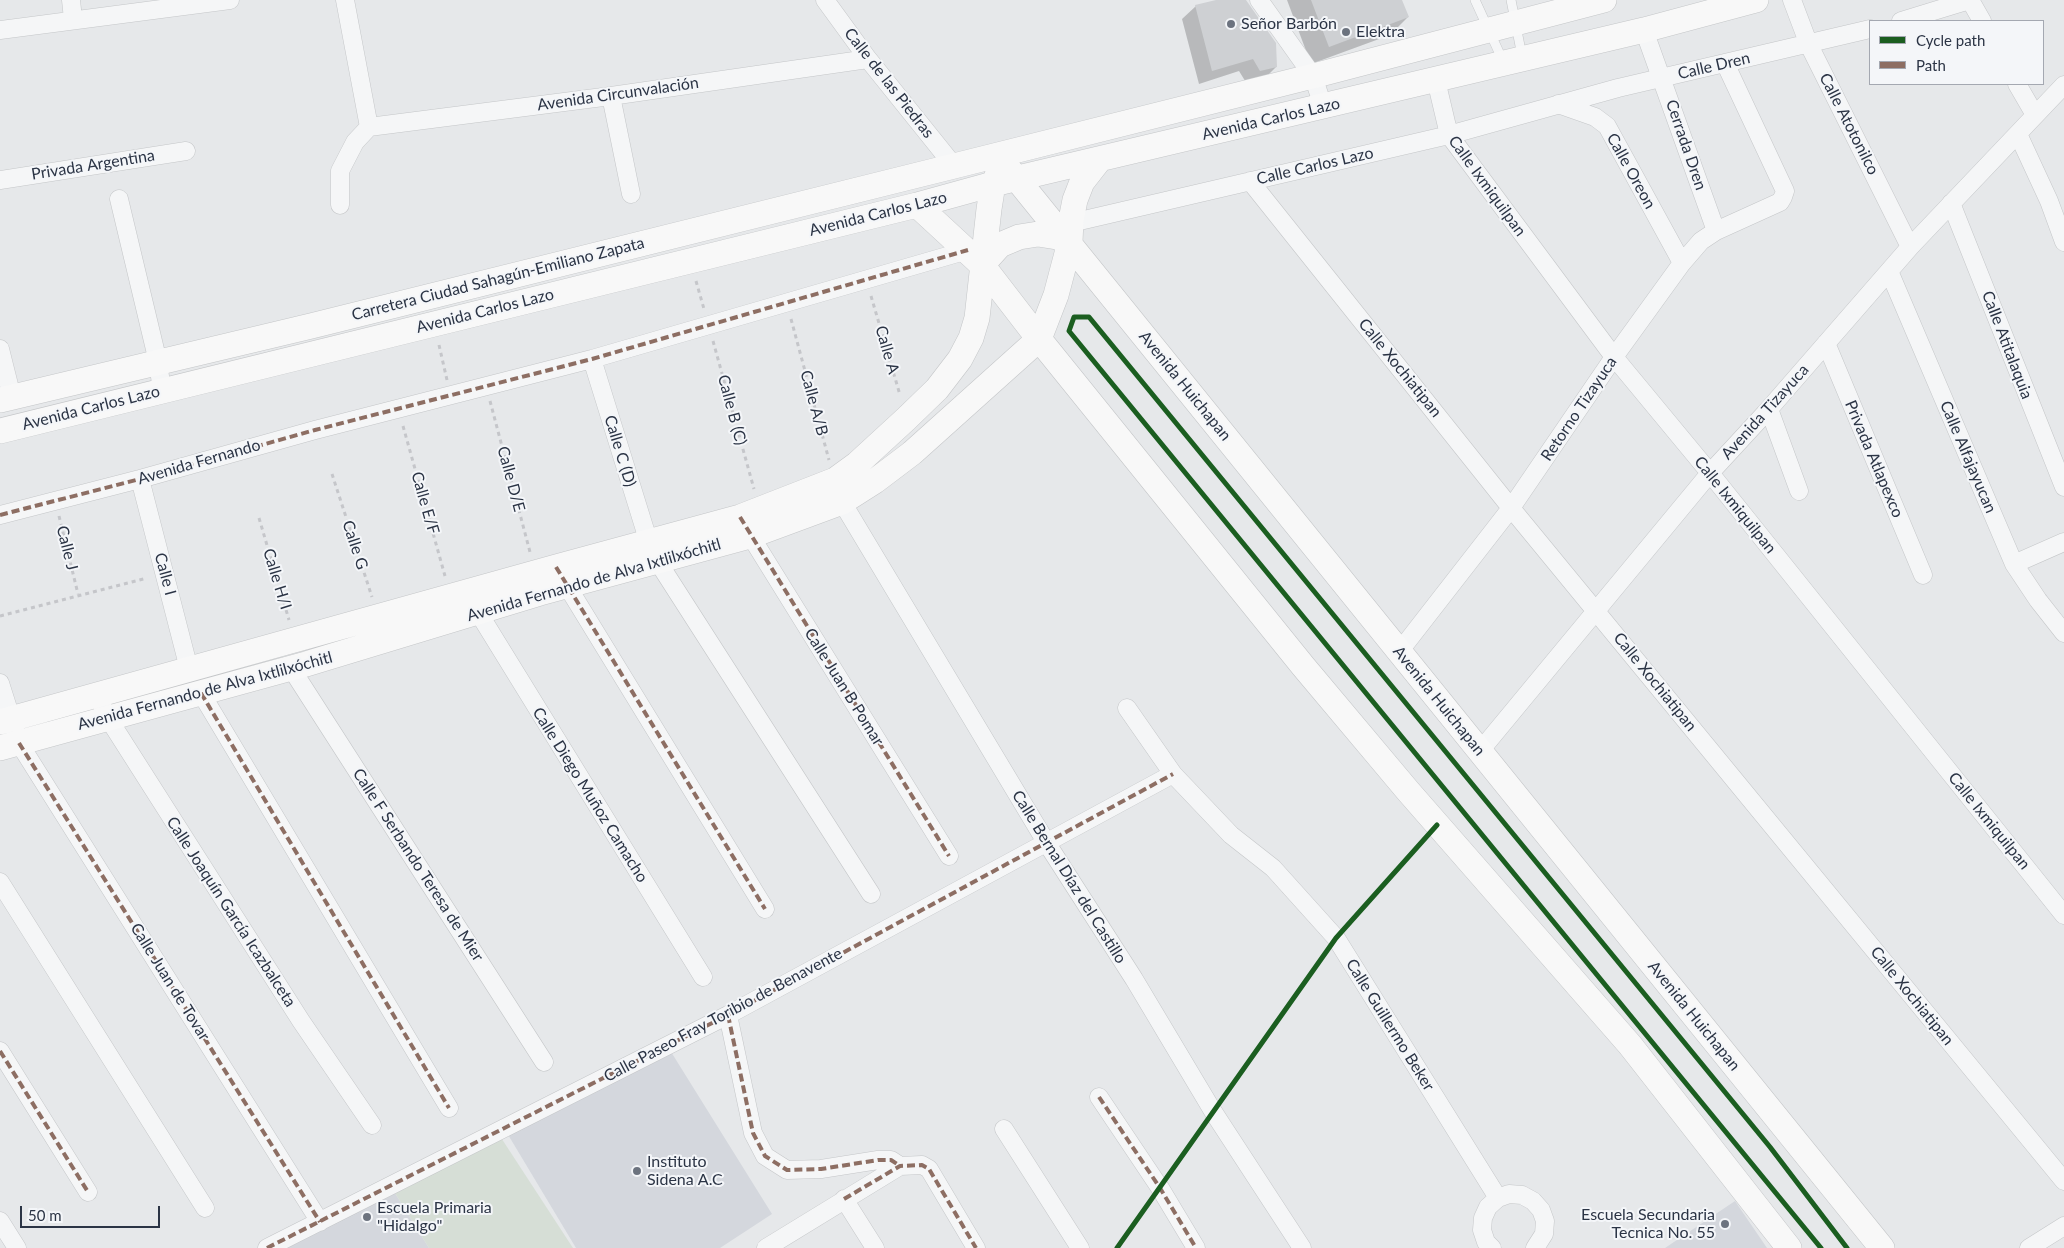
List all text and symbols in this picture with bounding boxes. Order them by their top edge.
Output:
place label: Señor Barbón [1241,14,1337,34]
marker: Señor Barbón [1225,18,1237,30]
legend [1869,20,2044,85]
place label: Elektra [1356,22,1405,42]
street label: Calle de las Piedras [840,24,938,142]
marker: Elektra [1340,26,1352,38]
text: Cycle path [1916,31,1985,49]
street label: Calle Dren [1676,48,1752,84]
text: Path [1916,56,1946,74]
street label: Calle Atotonilco [1815,70,1883,178]
street label: Avenida Circunvalación [536,73,700,115]
street label: Avenida Carlos Lazo [1200,94,1342,144]
street label: Cerrada Dren [1662,97,1710,193]
street label: Calle Oreon [1602,130,1660,212]
street label: Calle Ixmiquilpan [1444,132,1530,240]
street label: Calle Carlos Lazo [1255,143,1375,189]
street label: Privada Argentina [30,146,156,184]
street label: Avenida Carlos Lazo [807,188,949,240]
street label: Carretera Ciudad Sahagún-Emiliano Zapata [350,233,646,325]
street label: Avenida Carlos Lazo [414,285,556,337]
street label: Calle Atitalaquia [1978,288,2036,402]
street label: Calle Xochiatipan [1354,315,1446,421]
street label: Calle A [871,324,903,376]
street label: Avenida Huichapan [1135,327,1235,445]
street label: Retorno Tizayuca [1537,353,1621,465]
street label: Avenida Tizayuca [1717,360,1813,464]
street label: Calle A/B [796,368,832,438]
street label: Calle B (C) [713,373,751,447]
street label: Avenida Carlos Lazo [20,382,162,434]
street label: Privada Atlapexco [1841,398,1907,520]
street label: Calle Alfajayucan [1936,398,2000,516]
street label: Calle C (D) [600,413,640,489]
street label: Avenida Fernando [135,435,263,489]
street label: Calle D/E [493,444,529,514]
street label: Calle Ixmiquilpan [1690,453,1780,557]
street label: Calle E/F [407,469,443,537]
street label: Calle G [338,518,372,572]
street label: Calle J [52,524,82,572]
street label: Avenida Fernando de Alva Ixtlilxóchitl [465,534,723,626]
street label: Calle H/I [259,546,295,612]
street label: Calle I [150,551,180,597]
street label: Calle Juan B Pomar [800,625,888,749]
street label: Calle Xochiatipan [1609,629,1701,735]
street label: Avenida Huichapan [1389,642,1489,760]
street label: Avenida Fernando de Alva Ixtlilxóchitl [75,648,335,734]
street label: Calle Diego Muñoz Camacho [528,704,652,886]
street label: Calle F Serbando Teresa de Mier [348,765,488,965]
street label: Calle Ixmiquilpan [1944,769,2034,873]
street label: Calle Bernal Díaz del Castillo [1008,787,1130,967]
street label: Calle Joaquín García Icazbalceta [162,813,300,1011]
street label: Calle Juan de Tovar [126,920,214,1044]
street label: Calle Xochiatipan [1866,943,1958,1049]
street label: Calle Paseo Fray Toribio de Benavente [600,944,846,1086]
street label: Calle Guillermo Beker [1342,956,1438,1094]
street label: Avenida Huichapan [1644,957,1744,1075]
place label: Instituto Sidena A.C [647,1152,723,1190]
marker: Instituto Sidena A.C [631,1165,643,1177]
scale bar [22,1196,162,1228]
place label: Escuela Primaria "Hidalgo" [377,1198,492,1236]
place label: Escuela Secundaria Tecnica No. 55 [1581,1205,1715,1243]
text: 50 m [28,1206,62,1224]
marker: Escuela Primaria "Hidalgo" [361,1211,373,1223]
marker: Escuela Secundaria Tecnica No. 55 [1719,1218,1731,1230]

